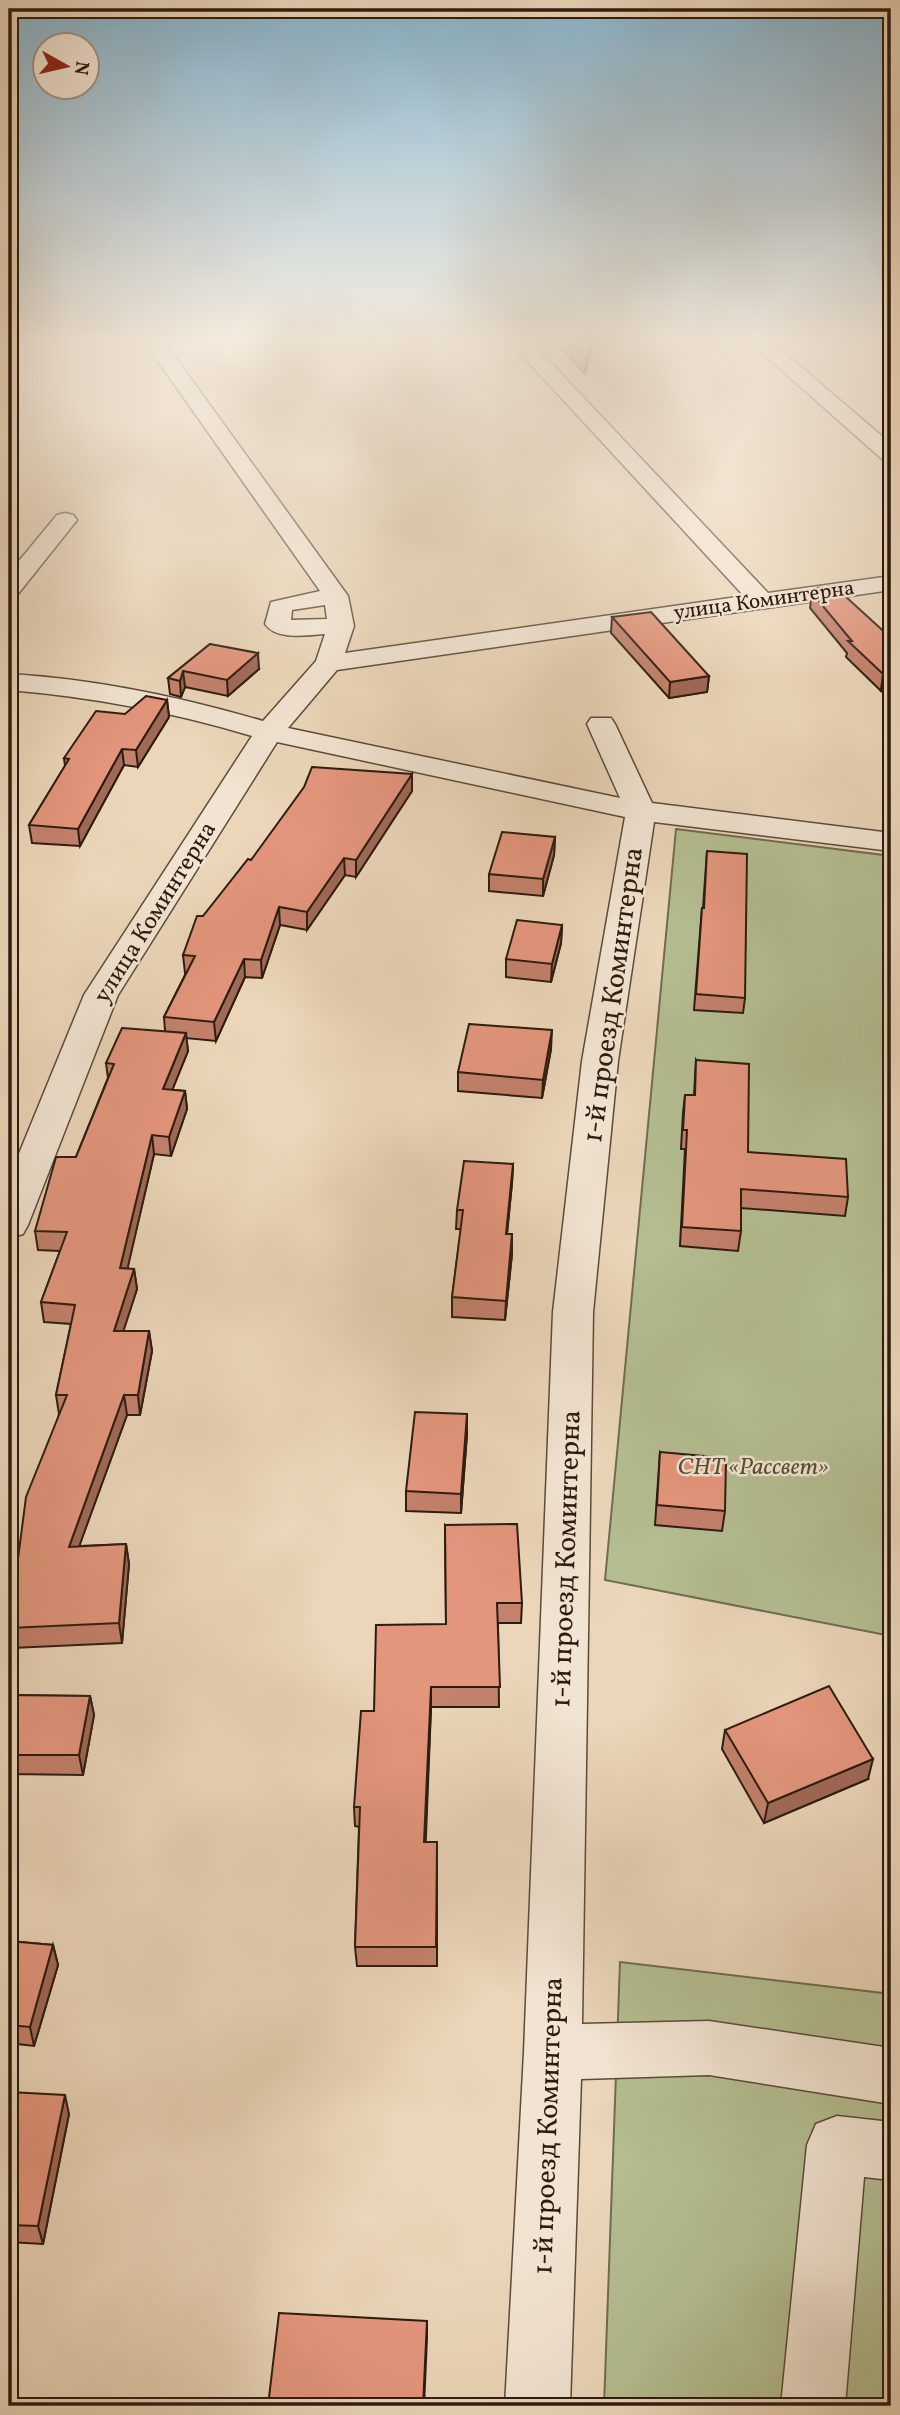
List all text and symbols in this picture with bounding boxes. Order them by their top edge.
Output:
north arrow [32,32,102,102]
text: N [67,59,95,77]
street label: улица Коминтерна [672,574,856,628]
street label: улица Коминтерна [86,816,226,1010]
street label: 1-й проезд Коминтерна [574,845,654,1145]
street label: 1-й проезд Коминтерна [542,1409,592,1709]
park label: СНТ «Рассвет» [678,1451,828,1485]
street label: 1-й проезд Коминтерна [524,1976,574,2276]

